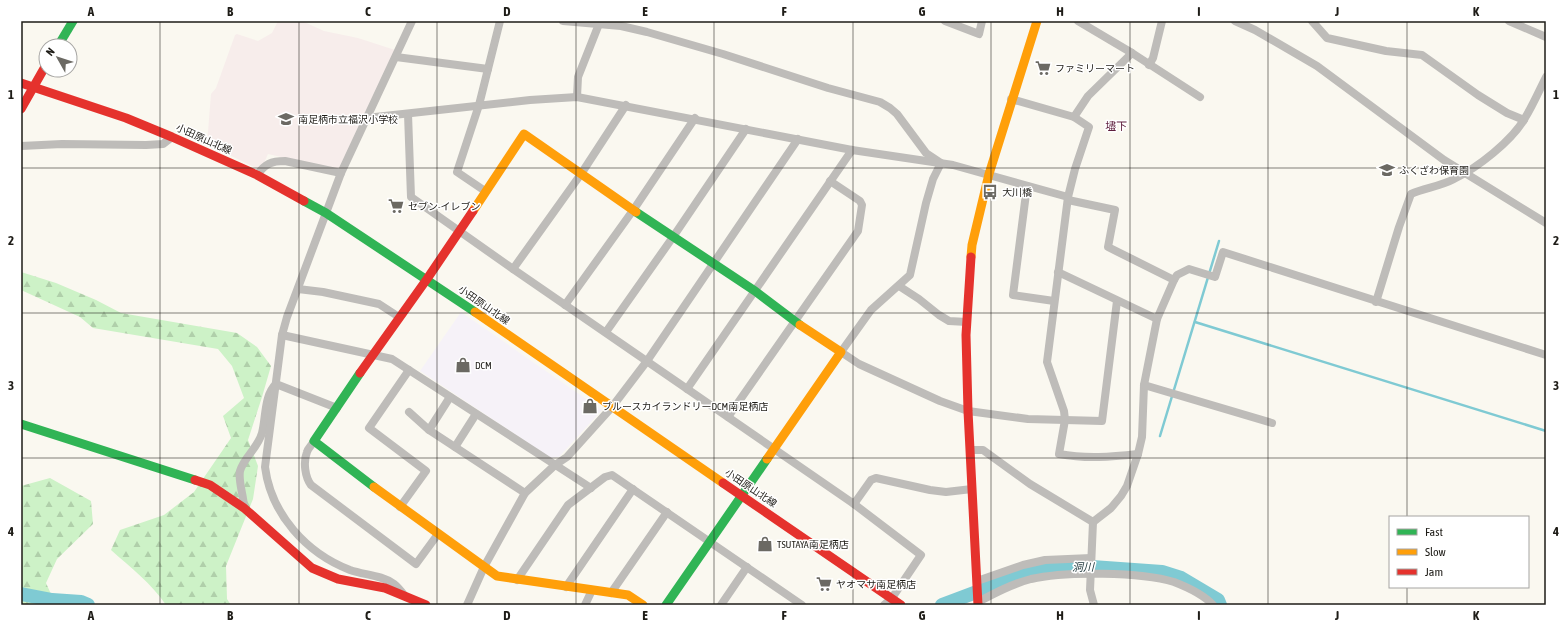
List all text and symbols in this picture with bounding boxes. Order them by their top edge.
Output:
text: A [87,4,95,19]
text: B [227,4,234,19]
text: C [365,4,371,19]
text: D [503,4,511,19]
text: E [642,4,648,19]
text: F [781,4,787,19]
text: G [919,4,926,19]
text: H [1056,4,1064,19]
text: I [1197,4,1201,19]
text: J [1334,4,1339,19]
text: K [1473,4,1480,19]
north arrow [38,38,78,78]
text: N [44,45,57,58]
supermarket icon: ファミリーマート [1034,59,1052,77]
place label: ファミリーマート [1055,63,1135,74]
text: 1 [8,87,14,102]
text: 1 [1553,87,1559,102]
school or university icon: 南足柄市立福沢小学校 [277,110,295,128]
place label: 南足柄市立福沢小学校 [298,114,398,125]
district label: 壗下 [1105,120,1127,132]
street label: 小田原山北線 [174,122,234,156]
school or university icon: ふくざわ保育園 [1378,161,1396,179]
place label: ふくざわ保育園 [1399,165,1469,176]
bus stop icon: 大川橋 [981,183,999,201]
place label: 大川橋 [1002,187,1032,198]
supermarket icon: セブン-イレブン [387,197,405,215]
place label: セブン-イレブン [408,201,481,212]
text: 2 [8,233,14,248]
text: 2 [1553,233,1559,248]
street label: 小田原山北線 [456,283,512,327]
shop icon: DCM [454,356,472,374]
place label: DCM [475,360,492,371]
text: 3 [8,378,14,393]
text: 3 [1553,378,1559,393]
shop icon: ブルースカイランドリーDCM南足柄店 [581,397,599,415]
place label: ブルースカイランドリーDCM南足柄店 [602,401,768,412]
street label: 小田原山北線 [723,467,779,509]
legend [1389,516,1529,588]
text: 4 [7,524,14,539]
text: 4 [1552,524,1559,539]
text: Fast [1425,525,1443,539]
shop icon: TSUTAYA南足柄店 [756,535,774,553]
place label: TSUTAYA南足柄店 [777,539,849,550]
text: Slow [1425,545,1446,559]
water label: 洞川 [1072,561,1095,573]
text: Jam [1425,565,1443,579]
supermarket icon: ヤオマサ南足柄店 [815,575,833,593]
place label: ヤオマサ南足柄店 [836,579,916,590]
text: A [87,608,95,623]
text: B [227,608,234,623]
text: C [365,608,371,623]
text: D [503,608,511,623]
text: E [642,608,648,623]
text: F [781,608,787,623]
text: G [919,608,926,623]
text: H [1056,608,1064,623]
text: I [1197,608,1201,623]
text: J [1334,608,1339,623]
text: K [1473,608,1480,623]

